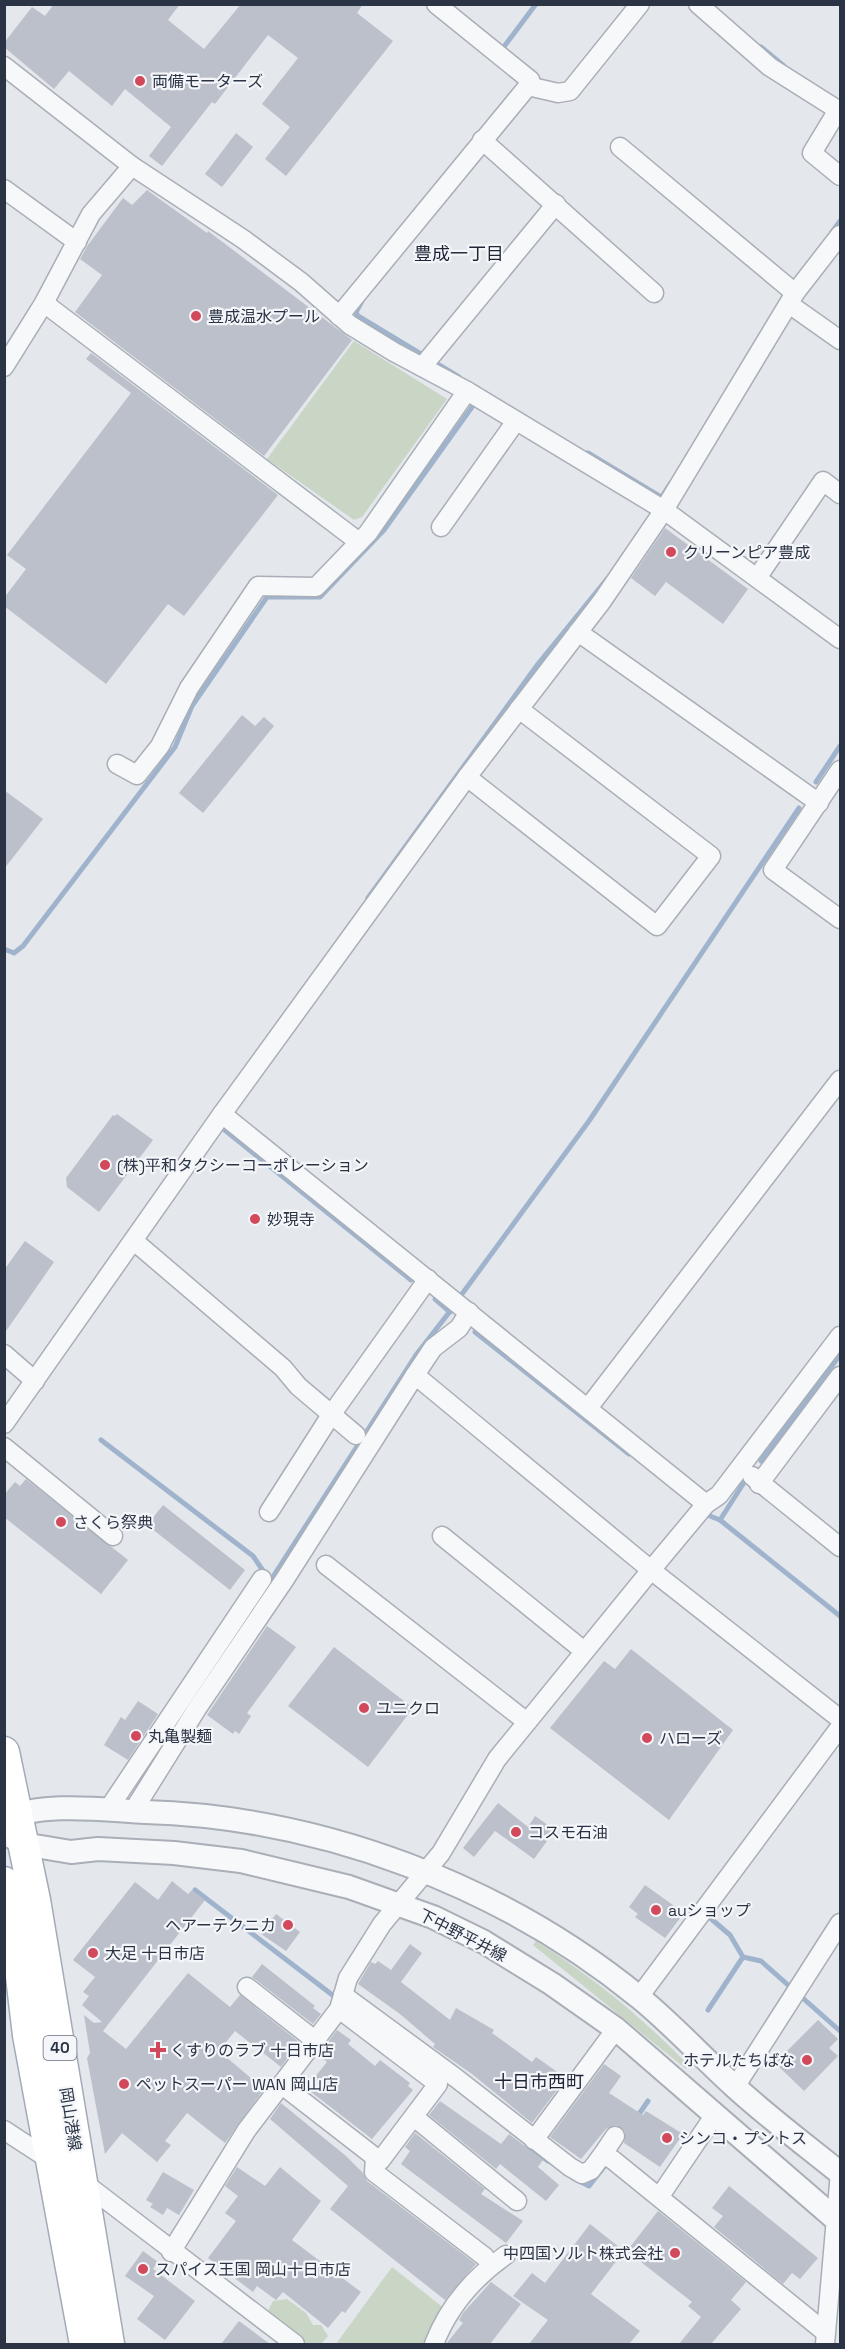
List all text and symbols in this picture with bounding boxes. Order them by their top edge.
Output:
place label: 両備モーターズ [152,71,263,92]
marker: 両備モーターズ [133,74,147,88]
district label: 豊成一丁目 [414,242,504,265]
place label: 豊成温水プール [208,306,320,327]
marker: 豊成温水プール [189,309,203,323]
place label: クリーンピア豊成 [683,542,810,563]
marker: クリーンピア豊成 [664,545,678,559]
place label: (株)平和タクシーコーポレーション [117,1155,369,1176]
marker: (株)平和タクシーコーポレーション [98,1158,112,1172]
place label: 妙現寺 [267,1209,315,1230]
marker: 妙現寺 [248,1212,262,1226]
place label: さくら祭典 [73,1512,153,1533]
marker: さくら祭典 [54,1515,68,1529]
place label: ユニクロ [376,1698,440,1719]
marker: ユニクロ [357,1701,371,1715]
place label: 丸亀製麺 [148,1726,212,1747]
place label: ハローズ [659,1728,722,1749]
marker: 丸亀製麺 [129,1729,143,1743]
marker: ハローズ [640,1731,654,1745]
place label: コスモ石油 [528,1822,608,1843]
marker: コスモ石油 [509,1825,523,1839]
place label: auショップ [668,1900,751,1921]
marker: auショップ [649,1903,663,1917]
street label: 下中野平井線 [415,1904,510,1967]
place label: ヘアーテクニカ [165,1915,276,1936]
marker: ヘアーテクニカ [281,1918,295,1932]
place label: 大足 十日市店 [105,1943,205,1964]
marker: 大足 十日市店 [86,1946,100,1960]
road number: 40 [44,2036,76,2060]
place label: くすりのラブ 十日市店 [170,2040,334,2061]
marker: くすりのラブ 十日市店 [151,2043,165,2057]
place label: ホテルたちばな [683,2050,795,2071]
marker: ホテルたちばな [800,2053,814,2067]
district label: 十日市西町 [494,2070,584,2093]
place label: ペットスーパー WAN 岡山店 [136,2074,338,2095]
marker: ペットスーパー WAN 岡山店 [117,2077,131,2091]
street label: 岡山港線 [55,2086,86,2152]
place label: シンコ・プントス [679,2128,807,2149]
marker: シンコ・プントス [660,2131,674,2145]
place label: 中四国ソルト株式会社 [503,2243,663,2264]
marker: 中四国ソルト株式会社 [668,2246,682,2260]
place label: スパイス王国 岡山十日市店 [155,2259,351,2280]
marker: スパイス王国 岡山十日市店 [136,2262,150,2276]

